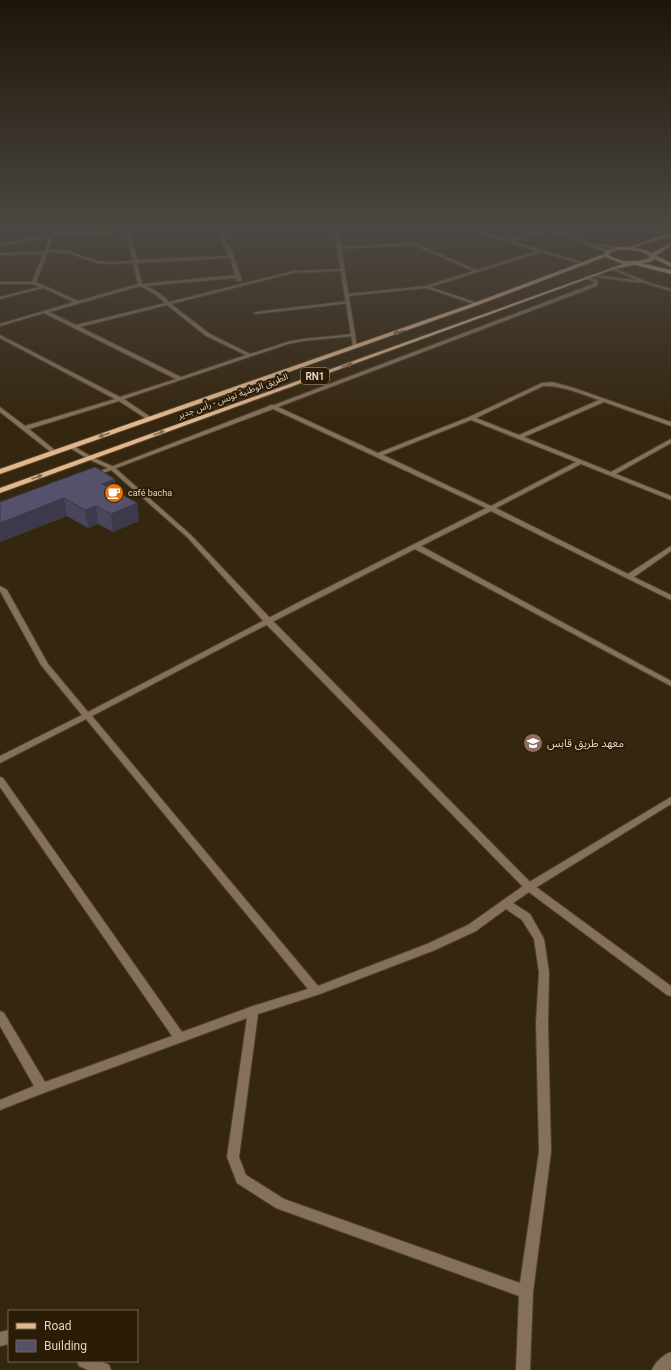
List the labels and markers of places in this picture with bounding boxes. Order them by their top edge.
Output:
cafe icon: café bacha [103,482,125,504]
place label: café bacha [128,488,172,498]
school or university icon: معهد طريق قابس [522,732,544,754]
place label: معهد طريق قابس [547,737,624,750]

